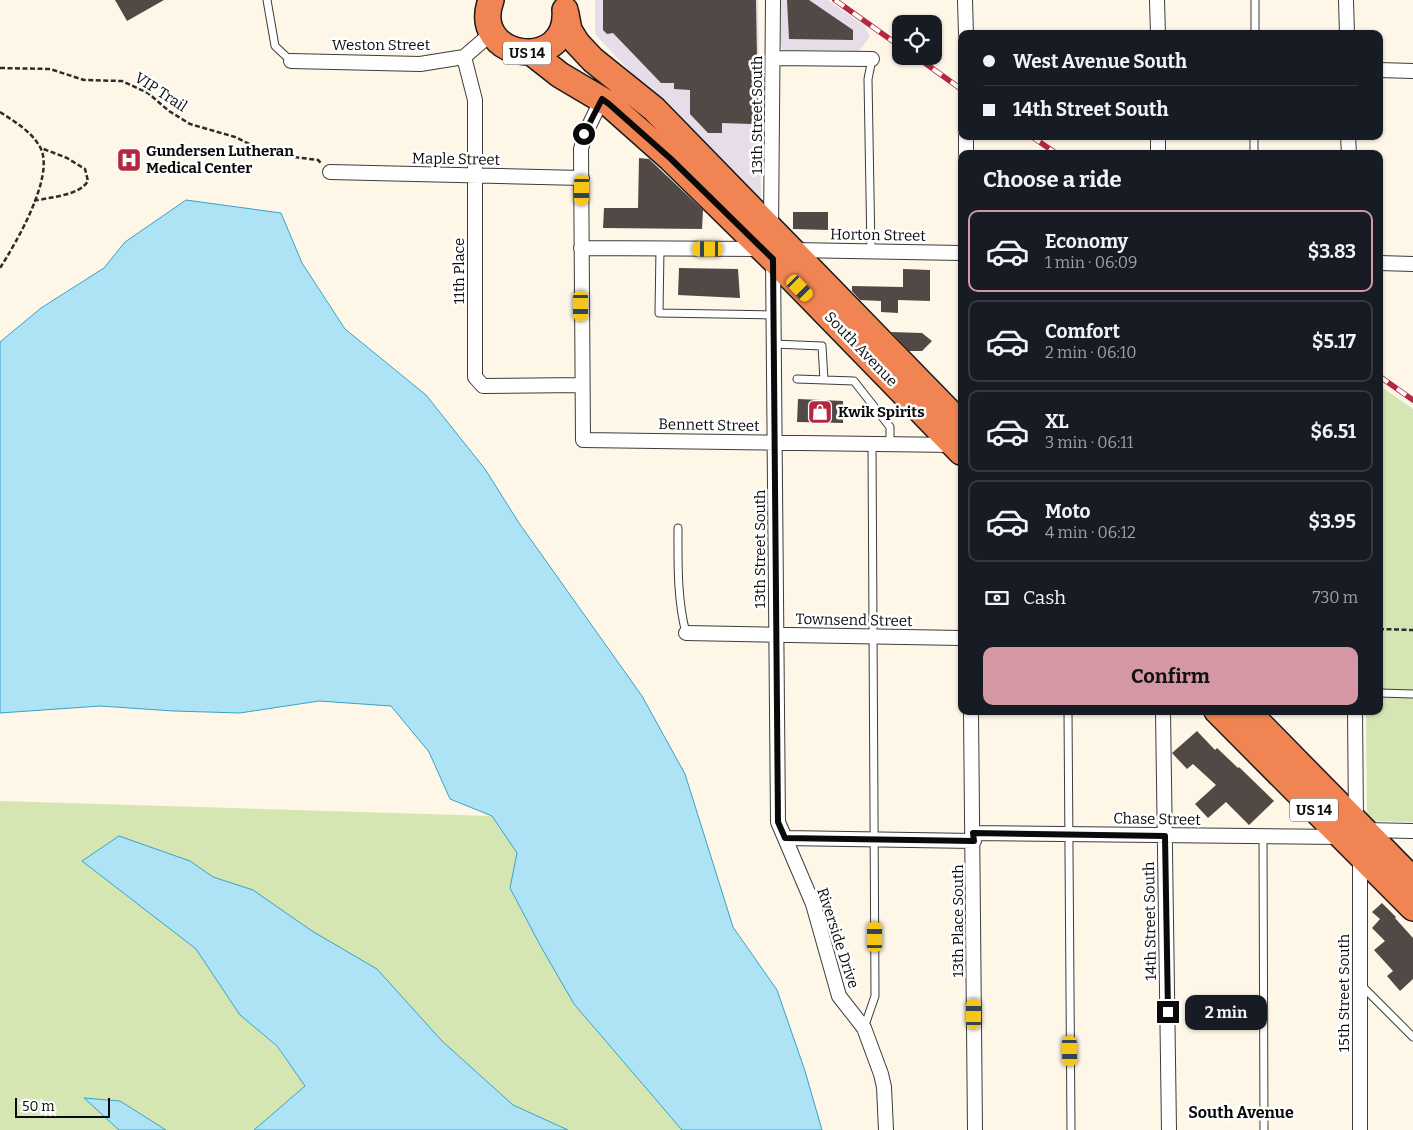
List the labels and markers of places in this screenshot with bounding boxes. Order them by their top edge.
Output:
place label: Gundersen Lutheran Medical Center [146,142,294,177]
hospital icon: Gundersen Lutheran Medical Center [116,147,142,173]
shop icon: Kwik Spirits [807,399,833,425]
place label: Kwik Spirits [838,403,925,421]

